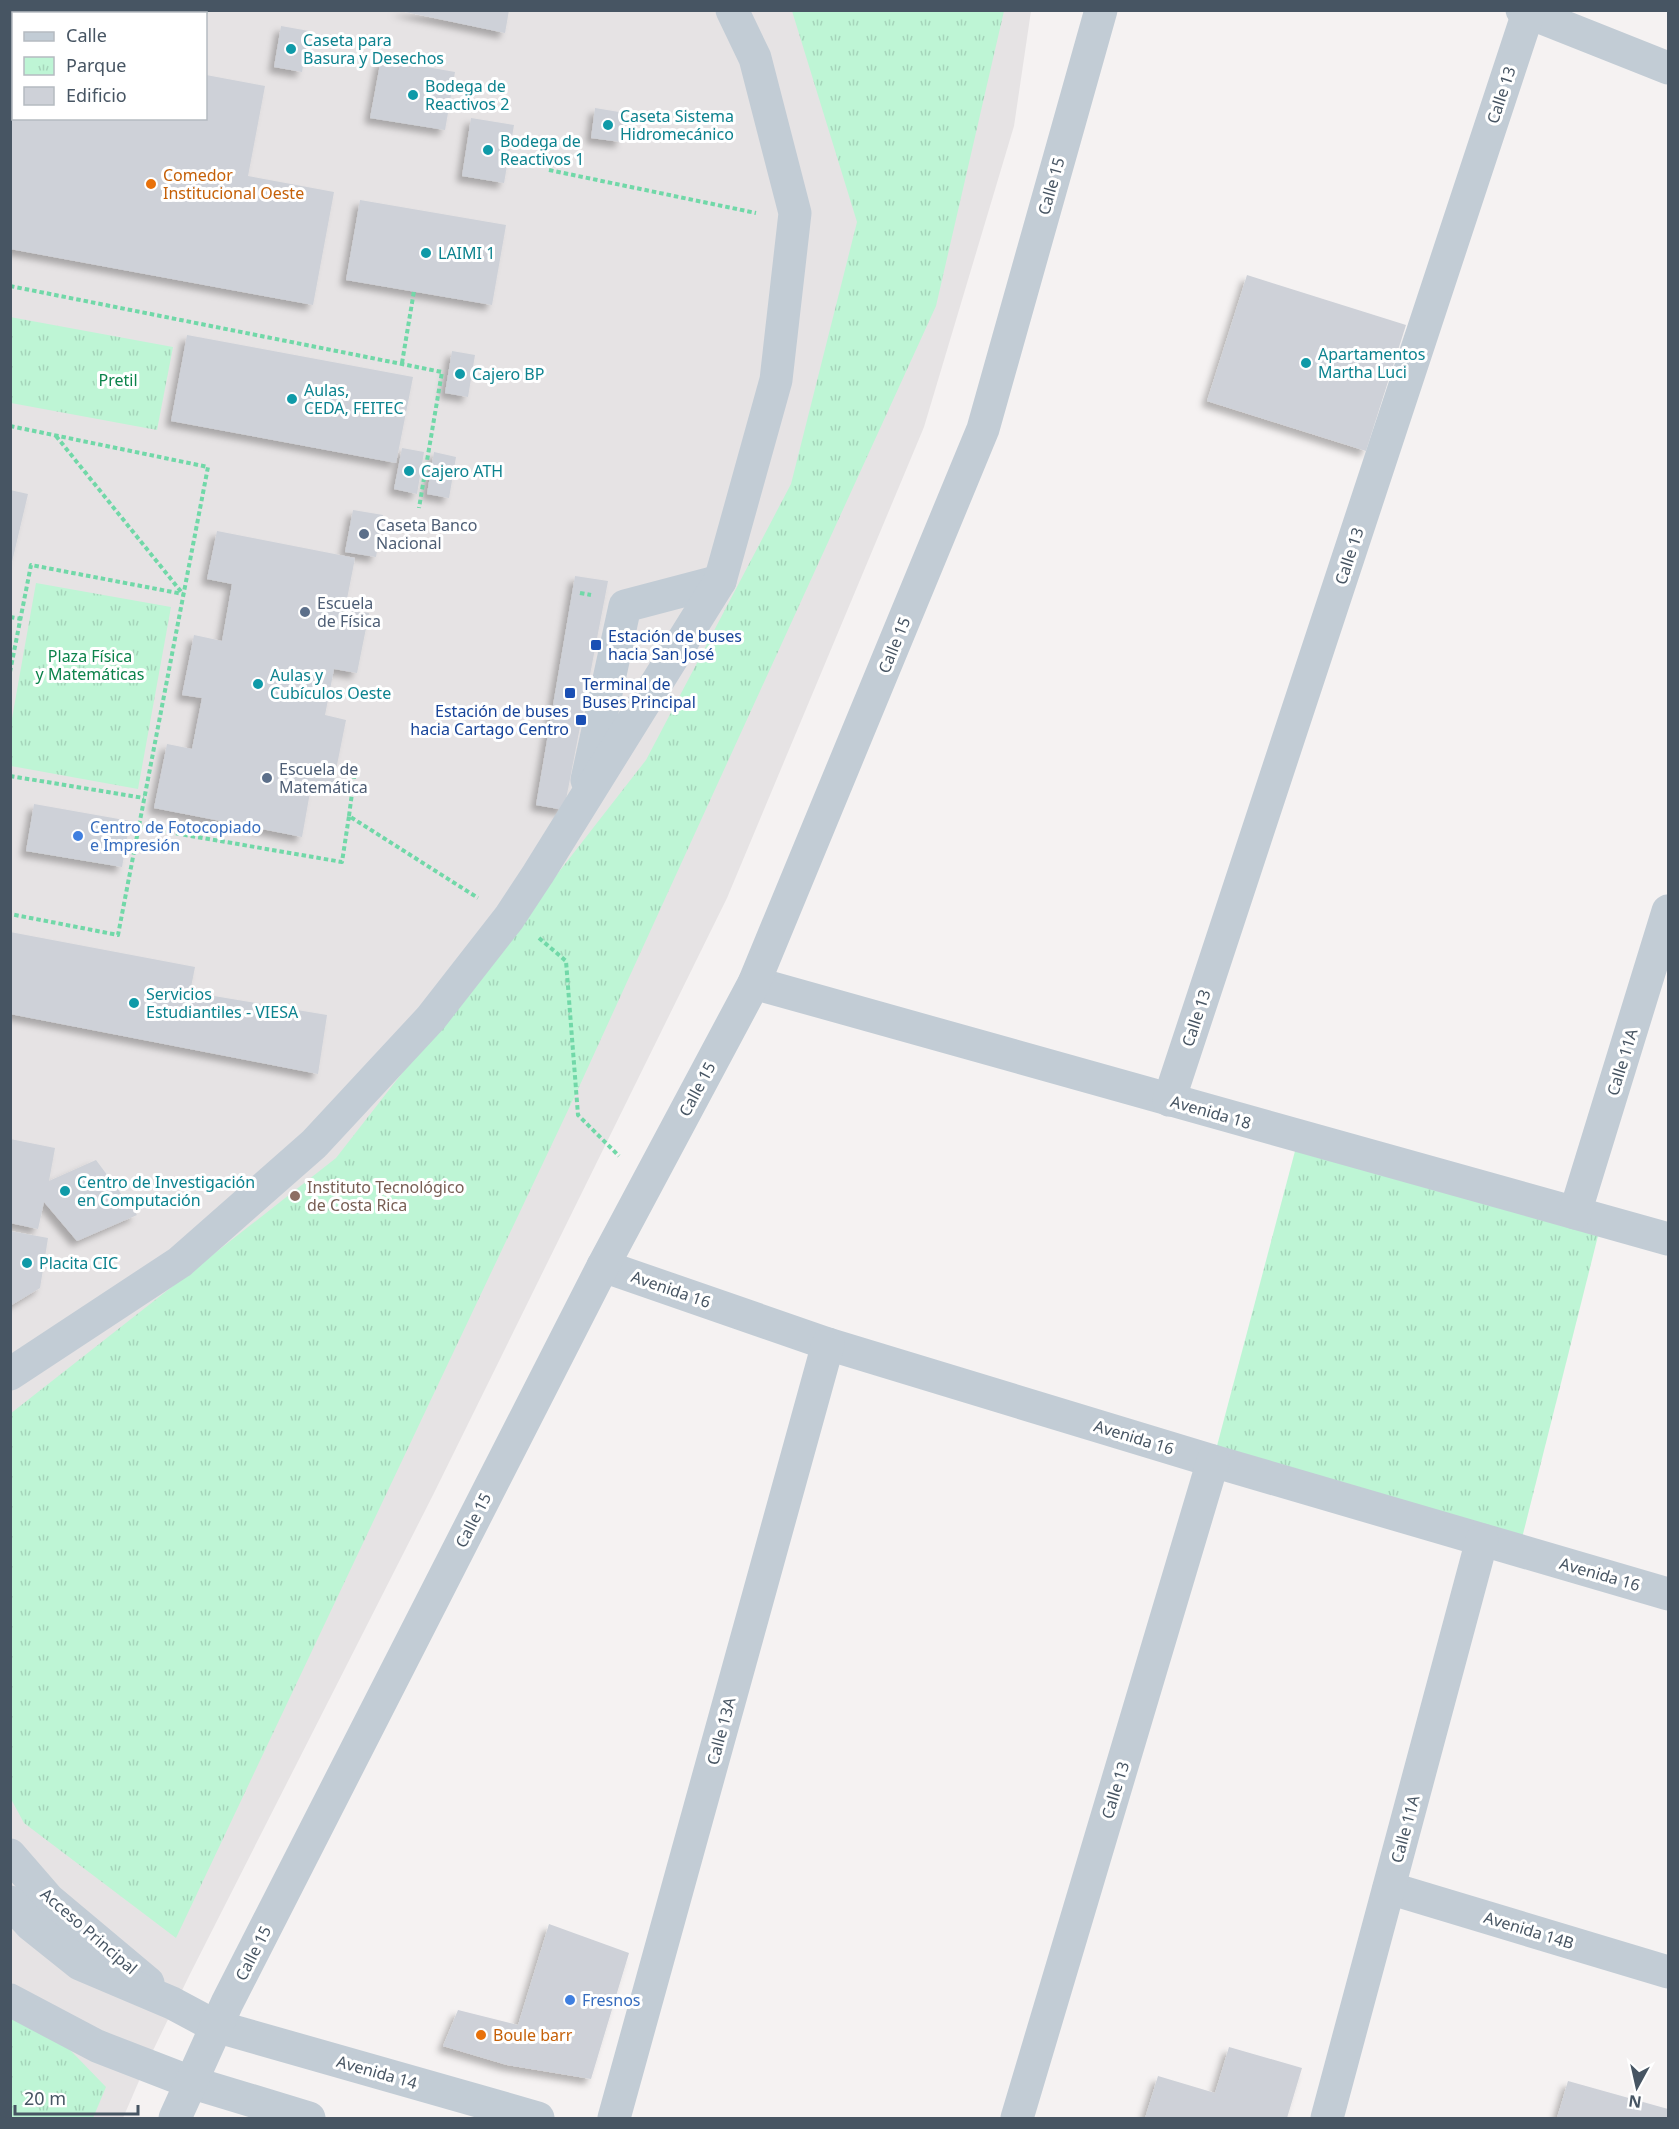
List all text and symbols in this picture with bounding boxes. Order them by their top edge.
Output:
legend [12,12,207,120]
text: Calle [66,23,107,47]
place label: Caseta para Basura y Desechos [303,29,444,69]
marker: Caseta para Basura y Desechos [284,42,298,56]
text: Parque [66,53,126,77]
street label: Calle 13 [1481,64,1521,126]
place label: Bodega de Reactivos 2 [425,75,509,115]
text: Edificio [66,83,127,107]
marker: Bodega de Reactivos 2 [406,88,420,102]
place label: Caseta Sistema Hidromecánico [620,105,734,145]
marker: Caseta Sistema Hidromecánico [601,118,615,132]
place label: Bodega de Reactivos 1 [500,130,584,170]
marker: Bodega de Reactivos 1 [481,143,495,157]
street label: Calle 15 [1032,155,1070,217]
place label: Comedor Institucional Oeste [163,164,304,204]
marker: Comedor Institucional Oeste [144,177,158,191]
place label: LAIMI 1 [438,242,495,264]
marker: LAIMI 1 [419,246,433,260]
place label: Apartamentos Martha Luci [1318,343,1425,383]
marker: Apartamentos Martha Luci [1299,356,1313,370]
place label: Cajero BP [472,363,544,385]
marker: Cajero BP [453,367,467,381]
park label: Pretil [98,369,138,391]
place label: Aulas, CEDA, FEITEC [304,379,404,419]
marker: Aulas, CEDA, FEITEC [285,392,299,406]
place label: Cajero ATH [421,460,503,482]
marker: Cajero ATH [402,464,416,478]
place label: Caseta Banco Nacional [376,514,477,554]
street label: Calle 13 [1329,525,1369,587]
marker: Caseta Banco Nacional [357,527,371,541]
place label: Escuela de Física [317,592,381,632]
marker: Escuela de Física [298,605,312,619]
street label: Calle 15 [873,614,915,676]
place label: Estación de buses hacia San José [608,625,742,665]
marker: Estación de buses hacia San José [589,638,603,652]
park label: Plaza Física y Matemáticas [36,645,144,685]
place label: Aulas y Cubículos Oeste [270,664,391,704]
place label: Terminal de Buses Principal [582,673,696,713]
marker: Aulas y Cubículos Oeste [251,677,265,691]
marker: Terminal de Buses Principal [563,686,577,700]
place label: Estación de buses hacia Cartago Centro [410,700,569,740]
marker: Estación de buses hacia Cartago Centro [574,713,588,727]
place label: Escuela de Matemática [279,758,368,798]
marker: Escuela de Matemática [260,771,274,785]
place label: Centro de Fotocopiado e Impresión [90,816,261,856]
marker: Centro de Fotocopiado e Impresión [71,829,85,843]
place label: Servicios Estudiantiles - VIESA [146,983,299,1023]
street label: Calle 13 [1176,987,1216,1049]
marker: Servicios Estudiantiles - VIESA [127,996,141,1010]
street label: Calle 11A [1601,1025,1643,1098]
street label: Calle 15 [673,1058,721,1120]
street label: Avenida 18 [1168,1090,1254,1134]
place label: Centro de Investigación en Computación [77,1171,255,1211]
place label: Instituto Tecnológico de Costa Rica [307,1176,464,1216]
marker: Centro de Investigación en Computación [58,1184,72,1198]
marker: Instituto Tecnológico de Costa Rica [288,1189,302,1203]
place label: Placita CIC [39,1252,118,1274]
marker: Placita CIC [20,1256,34,1270]
street label: Avenida 16 [628,1265,714,1313]
street label: Avenida 16 [1091,1414,1177,1460]
street label: Calle 15 [450,1489,496,1551]
street label: Avenida 16 [1557,1552,1643,1596]
street label: Calle 13A [701,1694,741,1767]
street label: Calle 13 [1096,1759,1134,1821]
street label: Calle 11A [1385,1792,1425,1865]
street label: Acceso Principal [36,1883,142,1979]
street label: Avenida 14B [1481,1906,1577,1954]
street label: Calle 15 [230,1922,276,1984]
place label: Fresnos [582,1989,641,2011]
marker: Fresnos [563,1993,577,2007]
place label: Boule barr [493,2024,573,2046]
marker: Boule barr [474,2028,488,2042]
street label: Avenida 14 [334,2050,420,2094]
north arrow [1607,2057,1667,2117]
scale bar [15,2078,138,2116]
text: 20 m [24,2086,66,2110]
text: N [1627,2090,1643,2114]

